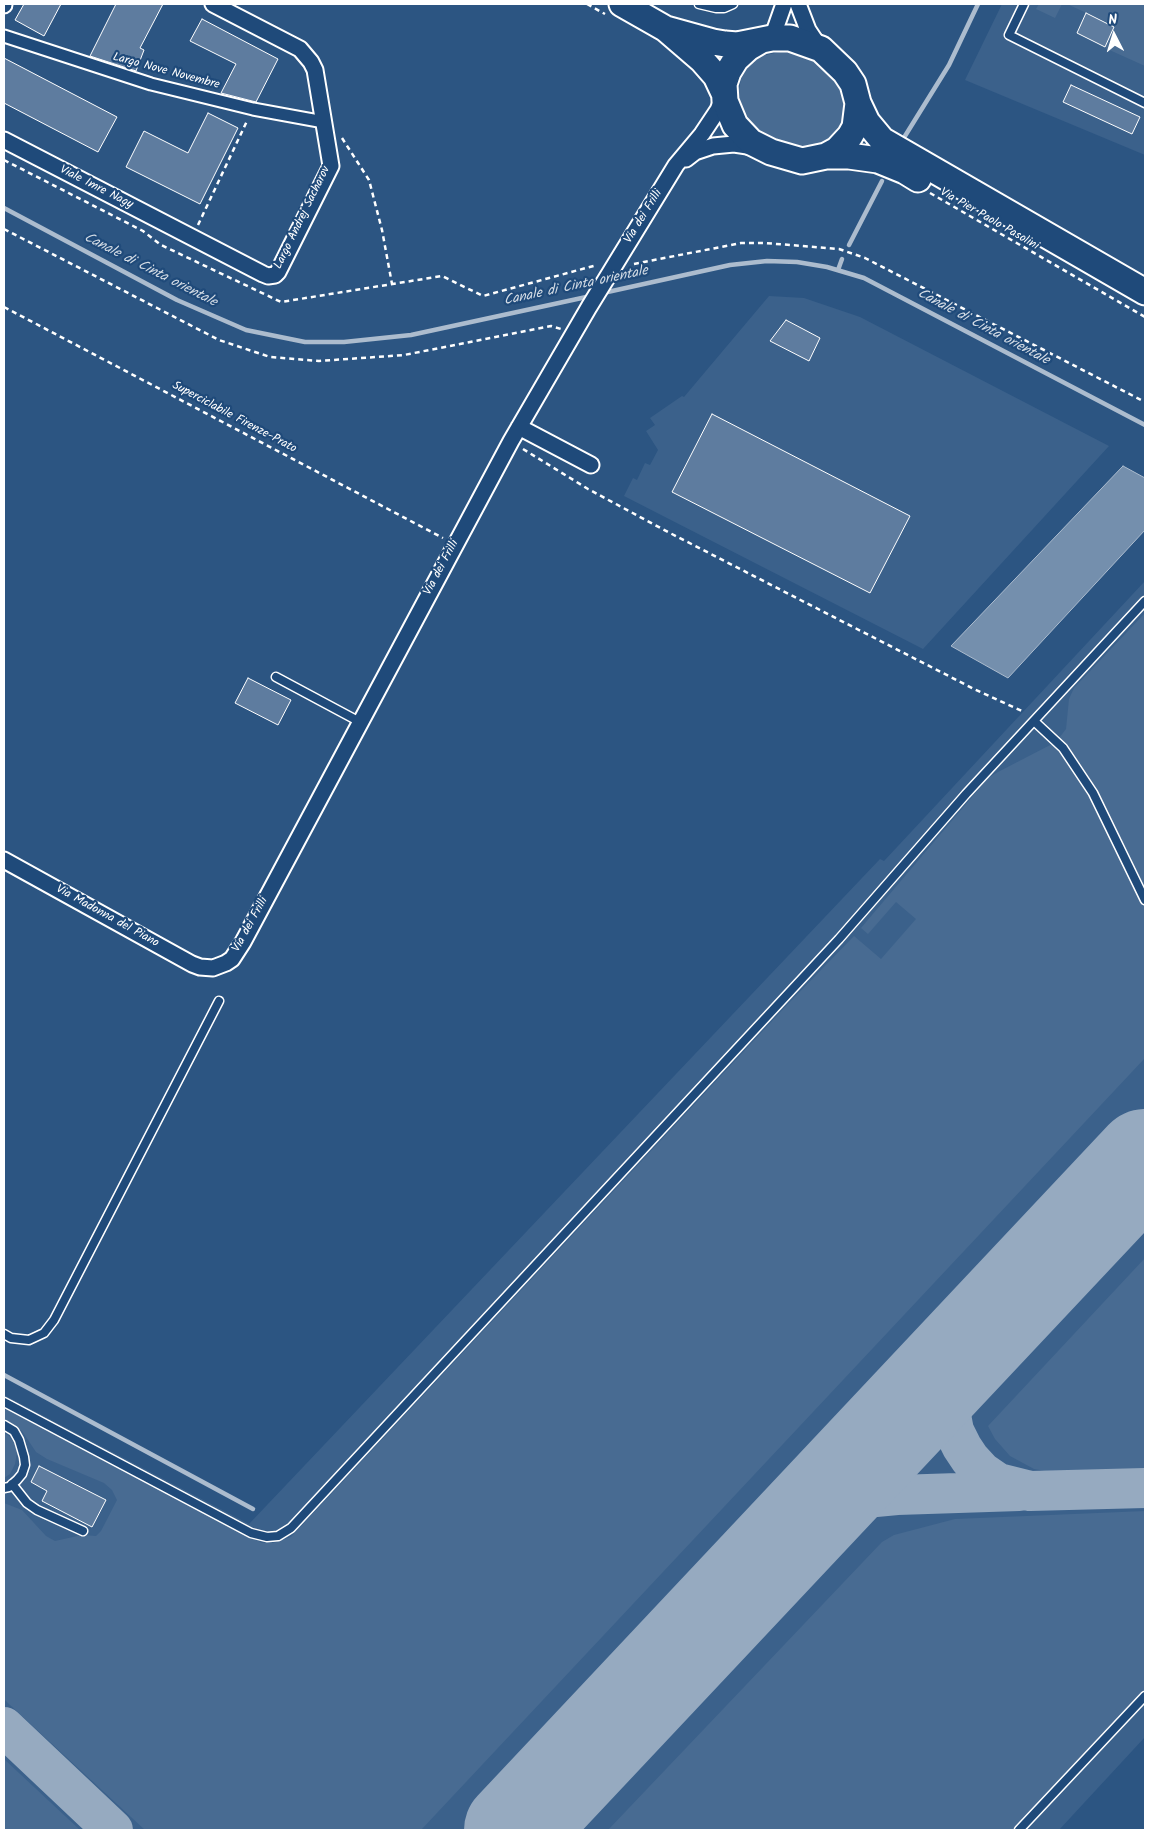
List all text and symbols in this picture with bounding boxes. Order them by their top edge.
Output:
text: N [1107,9,1118,31]
north arrow [1089,10,1139,60]
street label: Largo Nove Novembre [111,51,221,93]
street label: Viale Imre Nagy [57,163,135,213]
street label: Largo Andrej Sacharov [272,164,334,272]
street label: Via Pier Paolo Pasolini [937,186,1041,254]
street label: Via dei Frilli [622,187,666,247]
water label: Canale di Cinta orientale [81,230,219,312]
water label: Canale di Cinta orientale [502,264,650,310]
water label: Canale di Cinta orientale [914,286,1052,370]
street label: Superciclabile Firenze-Prato [169,379,299,457]
street label: Via dei Frilli [421,538,463,598]
street label: Via Madonna del Piano [53,883,161,951]
street label: Via dei Frilli [230,895,272,955]

